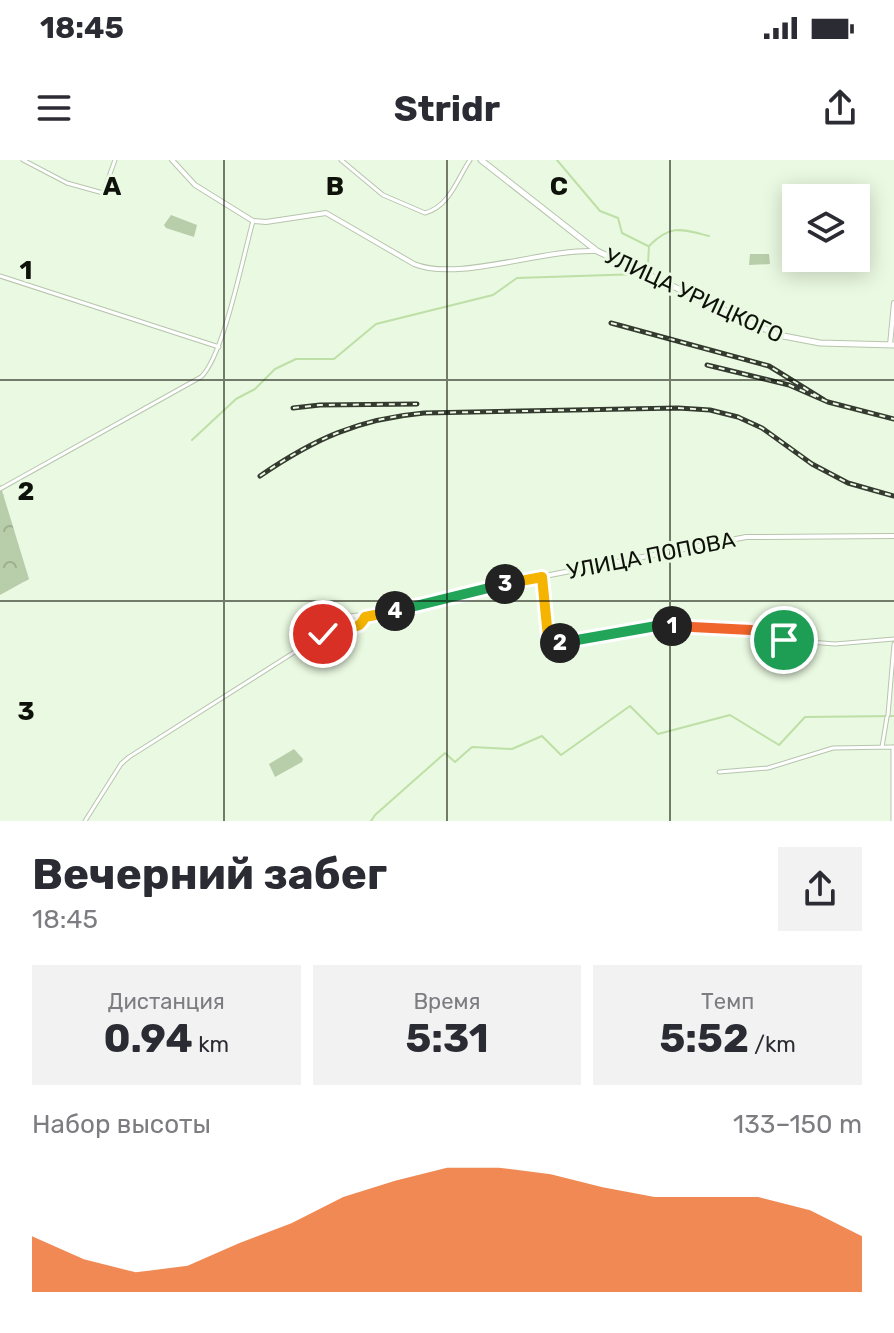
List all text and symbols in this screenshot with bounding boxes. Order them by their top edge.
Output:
text: 18:45 [40,10,124,46]
icon: menu [32,86,76,130]
icon: share [818,86,862,130]
text: Stridr [394,87,500,130]
text: A [103,171,122,202]
text: B [326,171,344,202]
text: C [550,171,568,202]
map controls [782,184,870,272]
button: layers [782,184,870,272]
street label: УЛИЦА УРИЦКОГО [600,242,788,349]
text: 1 [20,255,32,286]
text: 2 [18,476,34,507]
street label: УЛИЦА ПОПОВА [565,526,738,585]
pin: 3 [485,564,525,604]
text: 3 [498,570,512,597]
pin: 4 [375,591,415,631]
text: 4 [387,597,403,624]
pin [289,600,357,668]
pin: 1 [652,606,692,646]
pin [750,606,818,674]
icon: check [301,612,345,656]
text: 1 [667,612,677,639]
icon: arrive [762,618,806,662]
pin: 2 [540,623,580,663]
text: 2 [553,629,567,656]
text: 3 [17,696,35,727]
button: share [778,847,862,931]
text: Вечерний забег [32,848,387,900]
text: 18:45 [32,904,98,935]
text: Дистанция [108,988,225,1015]
text: Время [413,988,481,1015]
text: Темп [701,988,754,1015]
text: 0.94 [103,1015,193,1062]
text: 5:31 [405,1015,489,1062]
text: 5:52 [660,1015,749,1062]
text: km [193,1031,229,1058]
text: /km [749,1031,796,1058]
text: Набор высоты [32,1109,211,1140]
text: 133–150 m [733,1109,862,1140]

